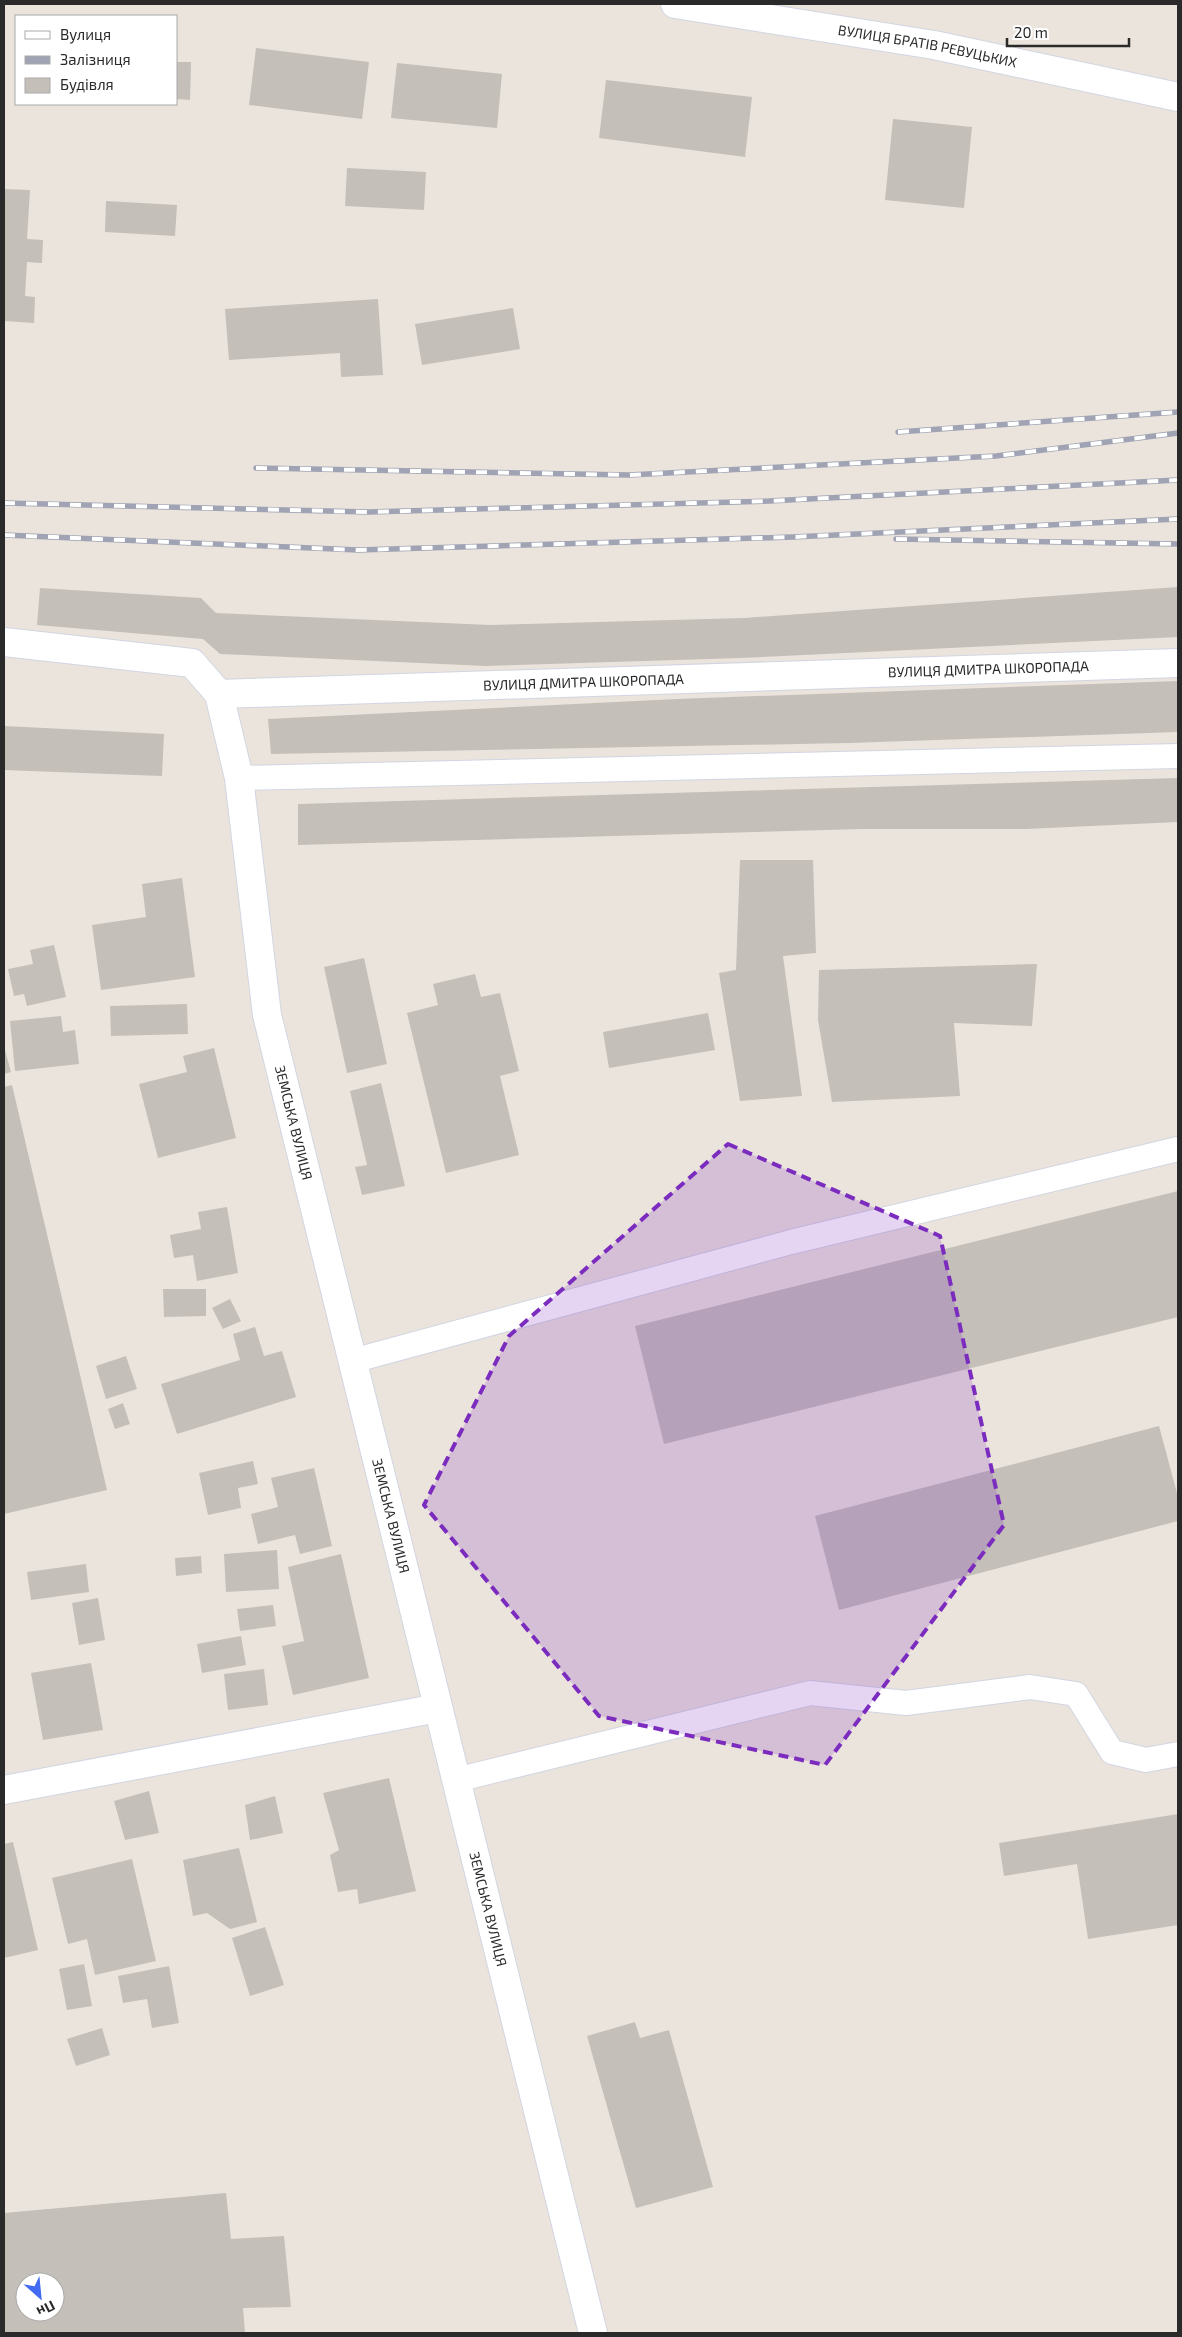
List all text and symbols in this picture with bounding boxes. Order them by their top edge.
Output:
legend [15,15,178,105]
scale bar [1007,15,1130,47]
street label: ВУЛИЦЯ БРАТІВ РЕВУЦЬКИХ [837,21,1019,71]
text: 20 m [1014,23,1048,41]
text: Вулиця [60,25,111,44]
text: Залізниця [60,50,131,68]
text: Будівля [60,75,114,94]
street label: ВУЛИЦЯ ДМИТРА ШКОРОПАДА [888,657,1089,680]
street label: ВУЛИЦЯ ДМИТРА ШКОРОПАДА [483,670,684,693]
street label: ЗЕМСЬКА ВУЛИЦЯ [272,1064,316,1182]
street label: ЗЕМСЬКА ВУЛИЦЯ [369,1457,414,1575]
street label: ЗЕМСЬКА ВУЛИЦЯ [466,1850,511,1968]
north arrow [15,2272,65,2322]
text: Пн [34,2297,58,2321]

